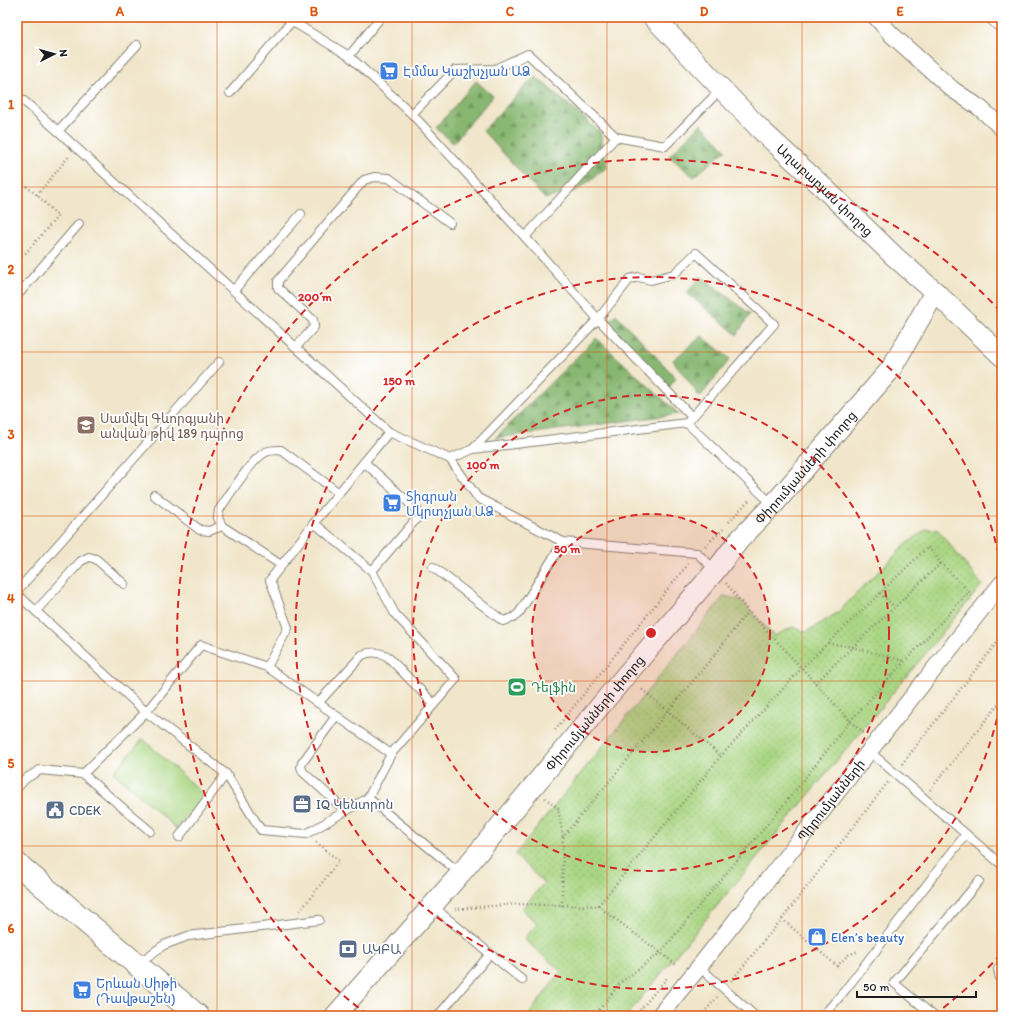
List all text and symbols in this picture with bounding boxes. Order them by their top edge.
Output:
text: A [115,4,125,19]
text: B [310,4,319,19]
text: C [506,4,515,19]
text: D [700,4,709,19]
text: E [896,4,904,19]
north arrow [34,34,74,74]
text: N [57,49,70,57]
supermarket icon: Էմմա Կաշխչյան ԱՁ [378,60,400,82]
place label: Էմմա Կաշխչյան ԱՁ [403,64,530,79]
text: 1 [8,97,14,112]
street label: Աղաբաբյան փողոց [773,141,876,239]
text: 2 [8,262,15,277]
text: 200 m [298,290,333,304]
text: 150 m [383,374,416,388]
street label: Փիրումյանների փողոց [752,408,859,527]
place label: Սամվել Գևորգյանի անվան թիվ 189 դպրոց [100,411,244,441]
school or university icon: Սամվել Գևորգյանի անվան թիվ 189 դպրոց [75,414,97,436]
text: 3 [7,427,15,442]
text: 100 m [466,458,500,472]
place label: Տիգրան Մկրտչյան ԱՁ [406,489,494,519]
supermarket icon: Տիգրան Մկրտչյան ԱՁ [381,492,403,514]
text: 50 m [554,542,581,556]
text: 4 [7,591,15,606]
centre of rings [644,626,658,640]
street label: Փիրումյանների փողոց [542,653,647,774]
sports icon: Դելֆին [506,676,528,698]
place label: Դելֆին [531,680,576,695]
text: 5 [8,756,15,771]
street label: Պիրումյանների [794,756,868,844]
office icon: IQ Կենտրոն [291,793,313,815]
place label: IQ Կենտրոն [316,797,393,812]
public building icon: CDEK [44,799,66,821]
place label: CDEK [69,803,102,818]
text: 6 [8,921,15,936]
shop icon: Elen’s beauty [806,926,828,948]
place label: Elen’s beauty [831,930,904,945]
bank icon: ԱԿԲԱ [337,938,359,960]
place label: ԱԿԲԱ [362,942,401,957]
scale bar [857,973,976,999]
place label: Երևան Սիթի (Դավթաշեն) [96,976,177,1006]
supermarket icon: Երևան Սիթի (Դավթաշեն) [71,979,93,1001]
text: 50 m [863,980,889,994]

